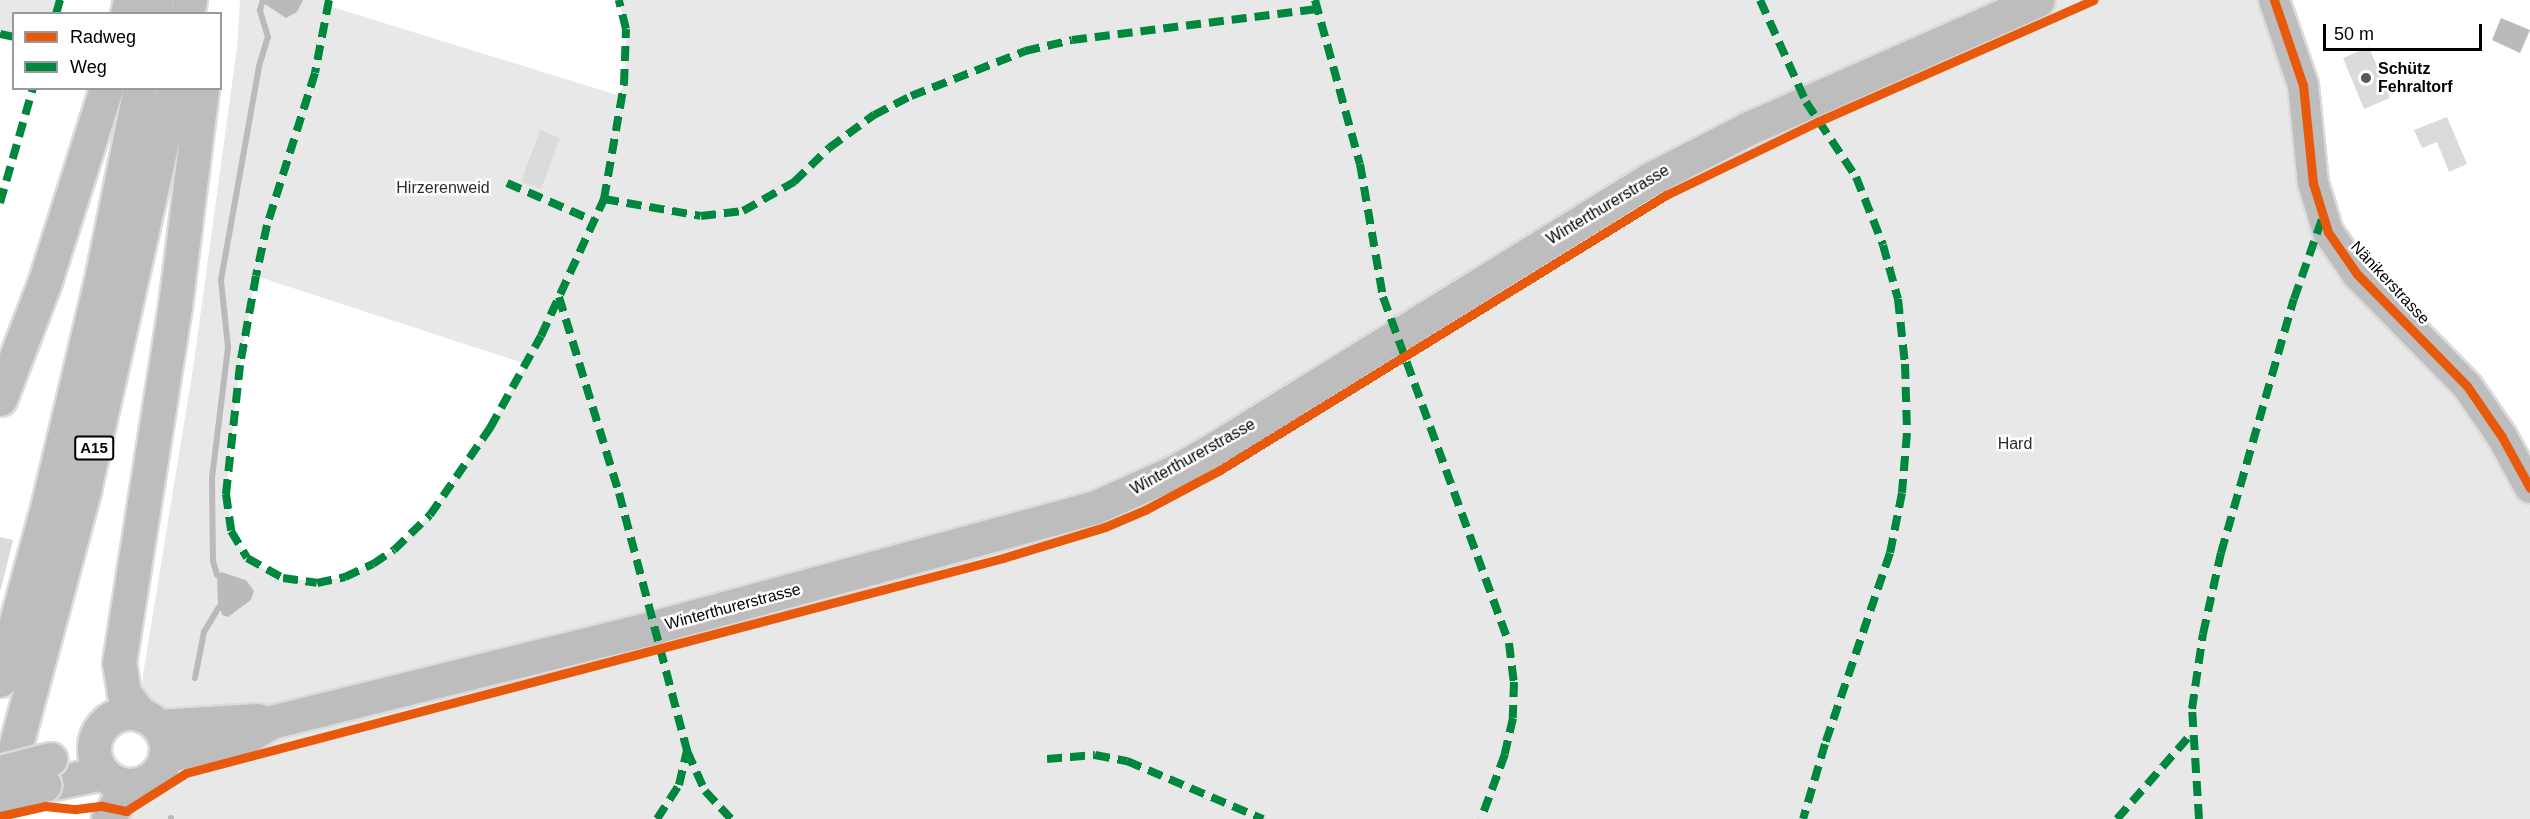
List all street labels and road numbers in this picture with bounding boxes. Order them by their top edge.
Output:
street label: Winterthurerstrasse [1543,161,1673,249]
street label: Nänikerstrasse [2347,237,2433,329]
street label: Winterthurerstrasse [1127,415,1259,499]
road number: A15 [73,436,115,460]
street label: Winterthurerstrasse [663,580,803,634]

